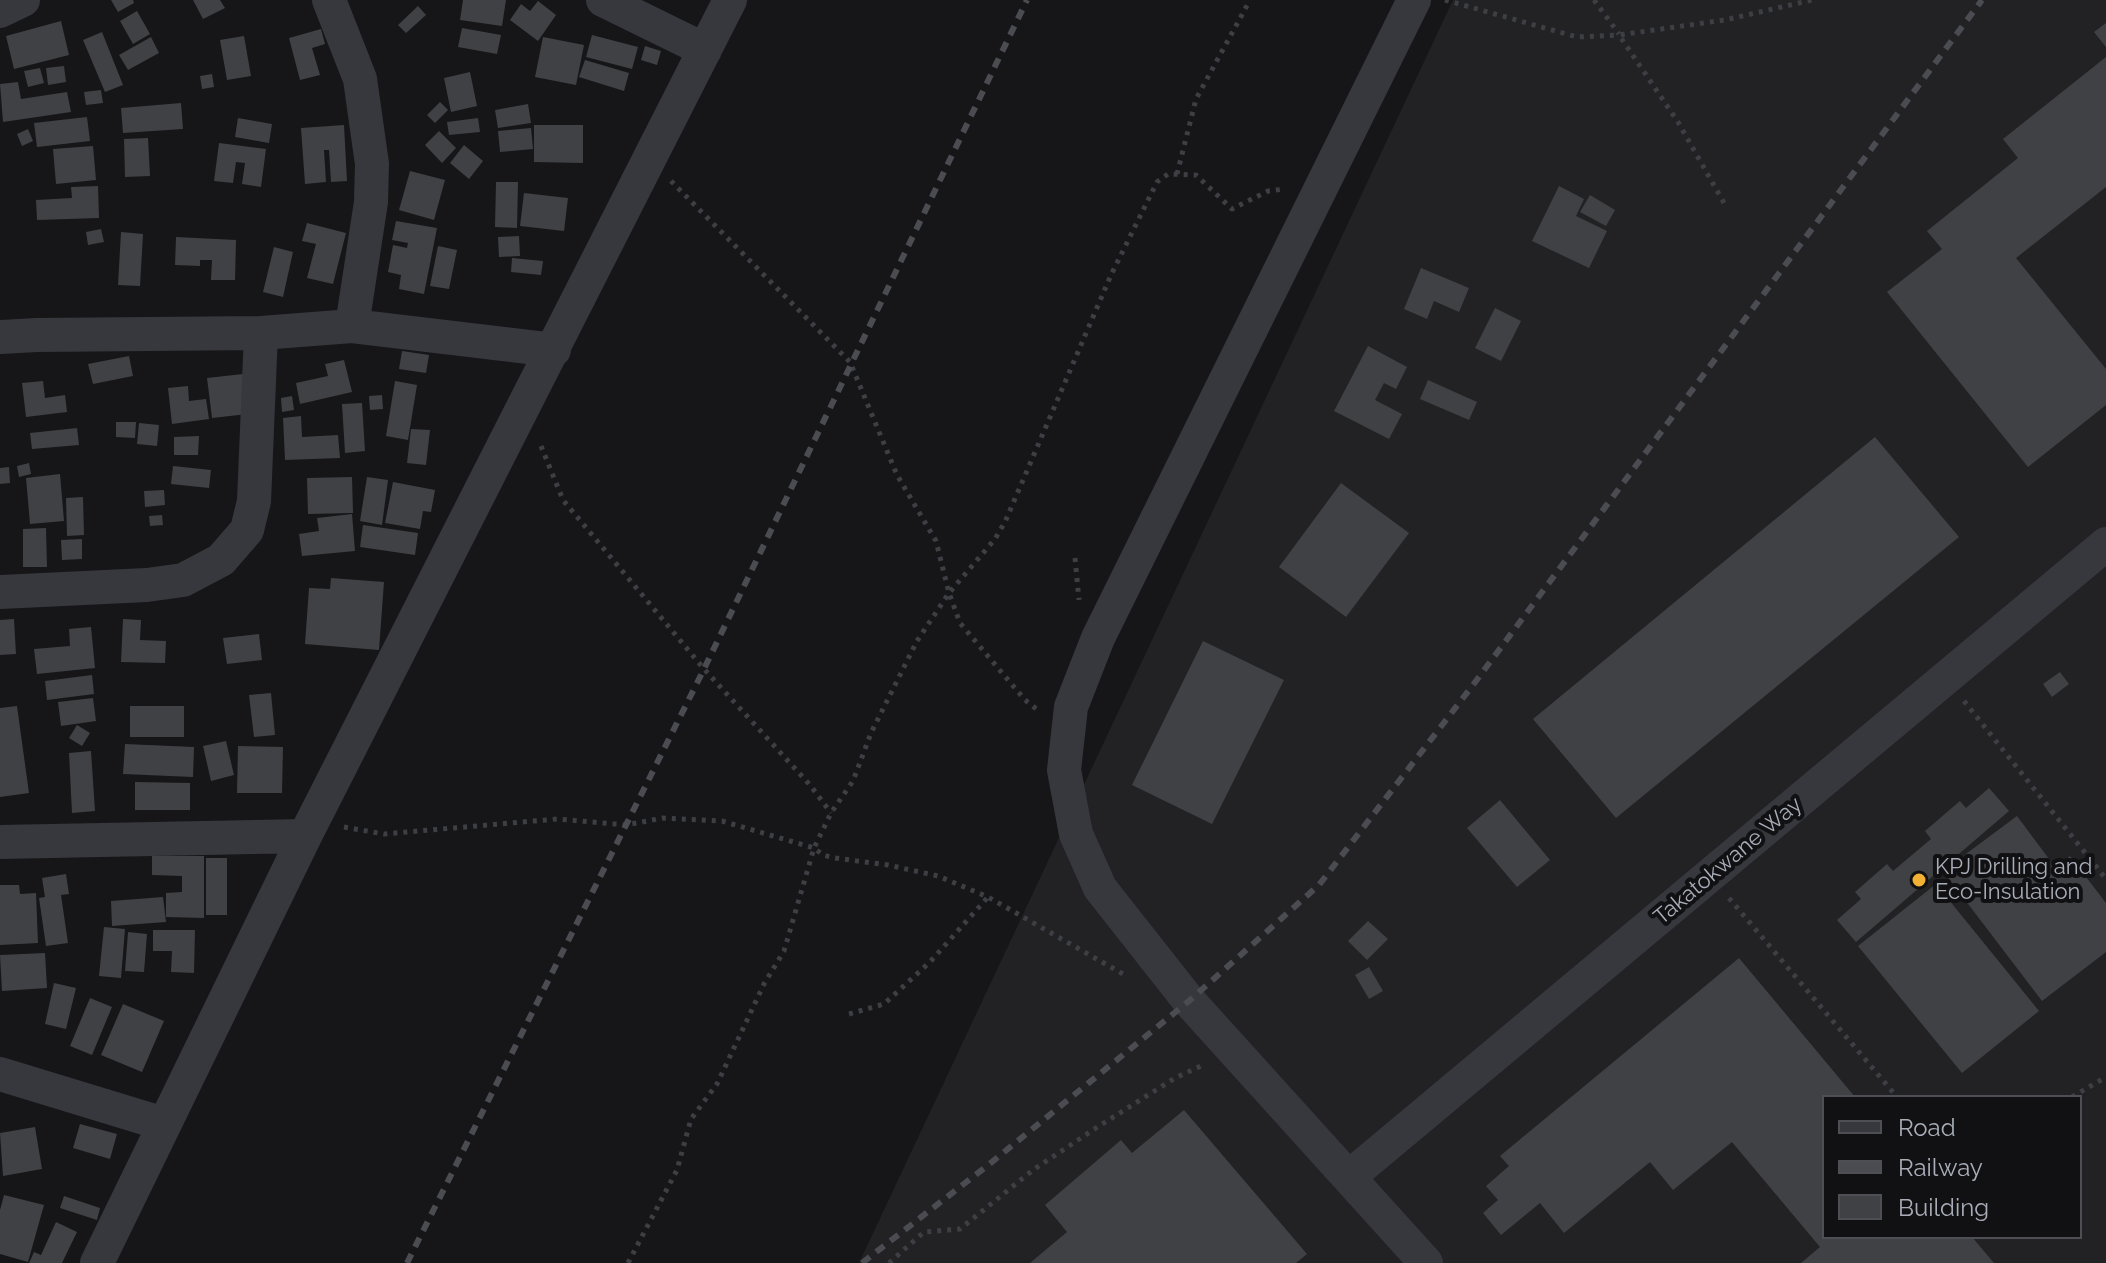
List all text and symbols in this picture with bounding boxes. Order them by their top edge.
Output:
street label: Takatokwane Way [1649,791,1807,931]
place label: KPJ Drilling and Eco-Insulation [1935,854,2092,906]
marker: KPJ Drilling and Eco-Insulation [1910,871,1928,889]
legend [1822,1095,2082,1239]
text: Road [1898,1113,1956,1142]
text: Railway [1898,1153,1983,1182]
text: Building [1898,1193,1989,1222]

